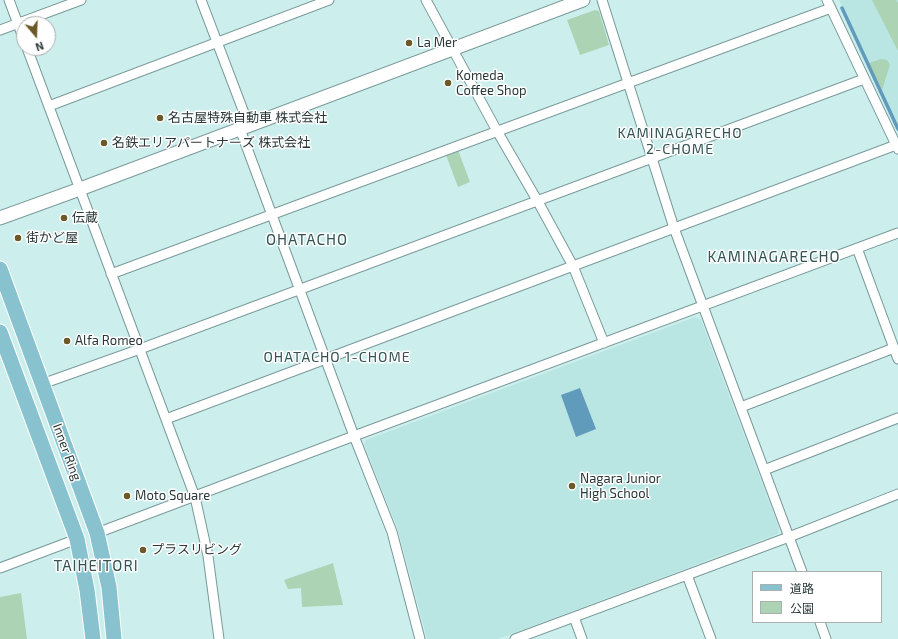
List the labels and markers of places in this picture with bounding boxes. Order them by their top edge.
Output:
place label: La Mer [417,35,457,51]
marker: La Mer [404,38,414,48]
place label: Komeda Coffee Shop [456,68,527,99]
marker: Komeda Coffee Shop [443,78,453,88]
place label: 名古屋特殊自動車 株式会社 [168,110,327,126]
marker: 名古屋特殊自動車 株式会社 [155,113,165,123]
place label: 名鉄エリアパートナーズ 株式会社 [112,135,310,151]
marker: 名鉄エリアパートナーズ 株式会社 [99,138,109,148]
place label: 伝蔵 [72,210,98,226]
marker: 伝蔵 [59,213,69,223]
place label: 街かど屋 [26,230,78,246]
marker: 街かど屋 [13,233,23,243]
place label: Alfa Romeo [75,333,143,349]
marker: Alfa Romeo [62,336,72,346]
place label: Nagara Junior High School [580,471,661,502]
marker: Nagara Junior High School [567,481,577,491]
place label: Moto Square [135,488,210,504]
marker: Moto Square [122,491,132,501]
place label: プラスリビング [151,542,242,558]
marker: プラスリビング [138,545,148,555]

